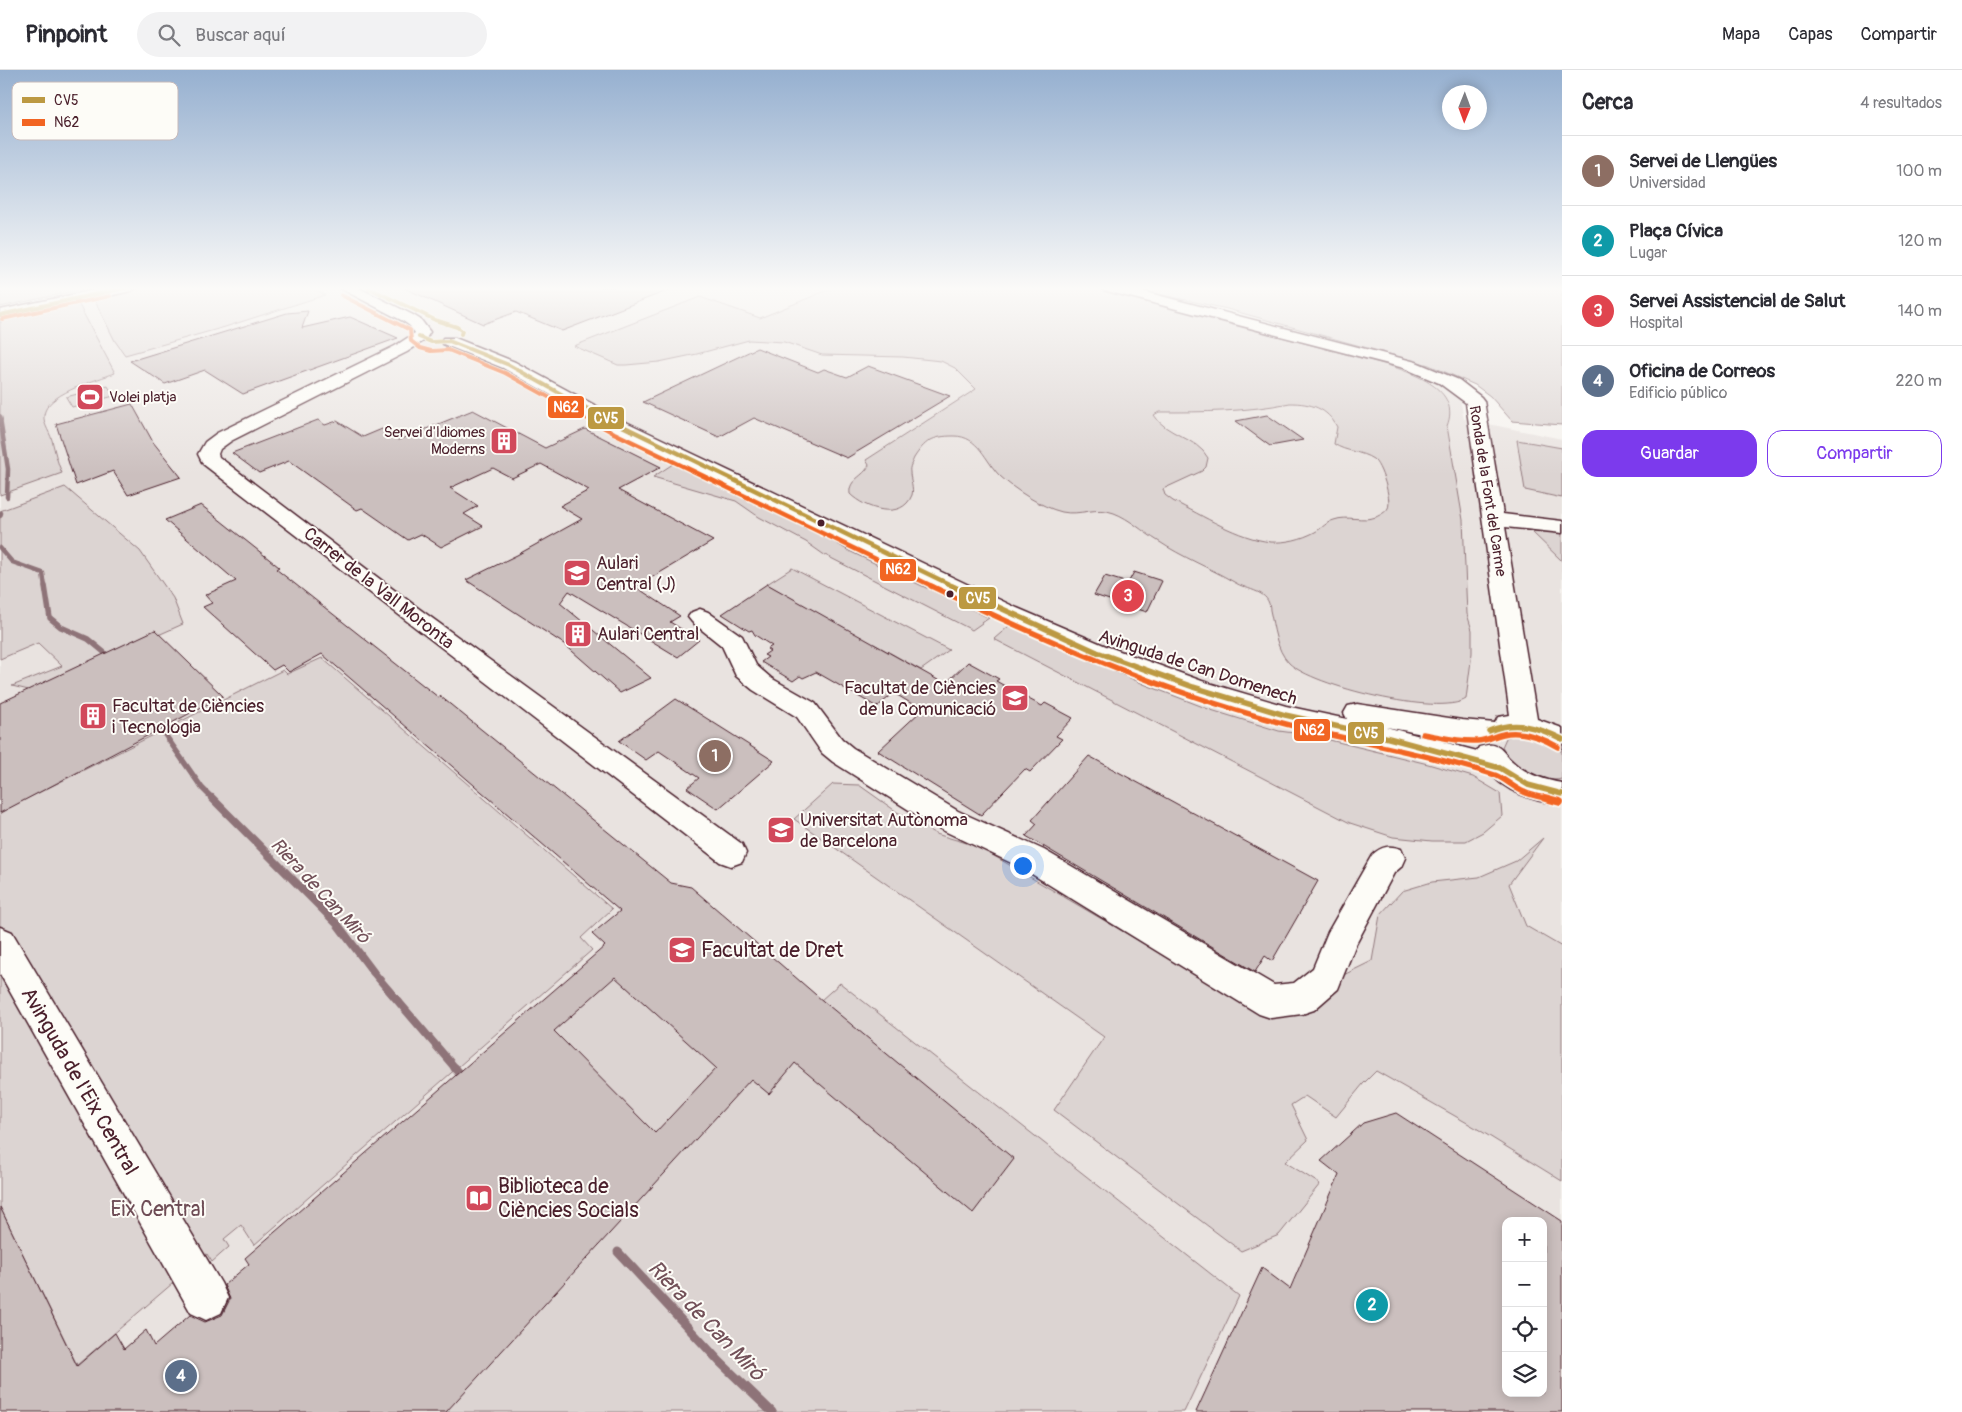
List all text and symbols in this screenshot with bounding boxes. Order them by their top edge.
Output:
search box [137,12,487,57]
text: Pinpoint [25,20,107,49]
icon: search [155,21,183,49]
text: Buscar aquí [195,23,286,47]
text: Mapa [1722,23,1760,46]
text: Capas [1788,23,1833,46]
text: Compartir [1861,23,1937,46]
legend [12,82,178,140]
north arrow [1442,85,1487,130]
text: Cerca [1582,89,1633,116]
text: CV5 [54,92,79,109]
text: 4 resultados [1860,93,1942,113]
text: N62 [54,114,80,131]
text: Servei de Llengües [1629,149,1777,173]
text: 1 [1595,161,1601,181]
text: 100 m [1896,161,1942,181]
text: Universidad [1629,173,1706,193]
text: Plaça Cívica [1629,219,1723,243]
text: 2 [1594,231,1602,251]
text: 120 m [1898,231,1942,251]
text: Lugar [1629,243,1667,263]
text: Servei Assistencial de Salut [1629,289,1845,313]
text: 3 [1594,301,1602,321]
text: 140 m [1898,301,1942,321]
text: Hospital [1629,313,1683,333]
text: Oficina de Correos [1629,359,1775,383]
text: 4 [1593,371,1603,391]
text: 220 m [1896,371,1942,391]
sports icon: Volei platja [75,382,105,412]
text: Edificio público [1629,383,1727,403]
place label: Volei platja [109,388,177,407]
line badge: N62 [547,395,585,419]
text: N62 [553,399,579,416]
street label: Ronda de la Font del Carme [1465,404,1510,578]
line badge: CV5 [587,406,625,430]
text: CV5 [594,410,619,427]
place label: Servei d'Idiomes Moderns [384,423,485,459]
building icon: Servei d'Idiomes Moderns [489,426,519,456]
button: Guardar [1582,430,1757,477]
button: Compartir [1767,430,1942,477]
unlabelled marker [816,518,826,528]
street label: Carrer de la Vall Moronta [299,522,459,654]
place label: Aulari Central (J) [596,552,677,596]
school or university icon: Aulari Central (J) [562,558,592,588]
line badge: N62 [879,558,917,582]
text: N62 [885,561,911,578]
pin: 3 [1112,577,1144,615]
line badge: CV5 [958,586,997,610]
unlabelled marker [945,589,955,599]
text: CV5 [966,590,991,607]
building icon: Aulari Central [563,619,593,649]
place label: Aulari Central [597,623,699,646]
street label: Avinguda de Can Domenech [1096,624,1300,710]
place label: Facultat de Ciències de la Comunicació [844,677,996,721]
school or university icon: Facultat de Ciències de la Comunicació [1000,683,1030,713]
place label: Facultat de Ciències i Tecnologia [112,695,264,739]
building icon: Facultat de Ciències i Tecnologia [78,701,108,731]
line badge: N62 [1293,718,1331,742]
line badge: CV5 [1347,721,1385,745]
text: N62 [1299,722,1325,739]
text: CV5 [1354,725,1379,742]
pin: 1 [699,737,731,775]
place label: Universitat Autònoma de Barcelona [800,809,968,853]
school or university icon: Universitat Autònoma de Barcelona [766,815,796,845]
water label: Riera de Can Miró [265,833,376,950]
your location [1010,853,1036,879]
school or university icon: Facultat de Dret [667,935,697,965]
place label: Facultat de Dret [701,937,844,964]
street label: Avinguda de l'Eix Central [15,982,144,1180]
place label: Biblioteca de Ciències Socials [498,1173,639,1224]
library icon: Biblioteca de Ciències Socials [464,1183,494,1213]
park label: Eix Central [110,1196,206,1223]
map controls [1502,1217,1547,1397]
button: + [1502,1217,1547,1262]
water label: Riera de Can Miró [642,1255,772,1388]
button: − [1502,1262,1547,1307]
pin: 2 [1356,1286,1388,1324]
button: locate [1502,1307,1547,1352]
button: layers [1502,1352,1547,1397]
pin: 4 [165,1357,197,1395]

